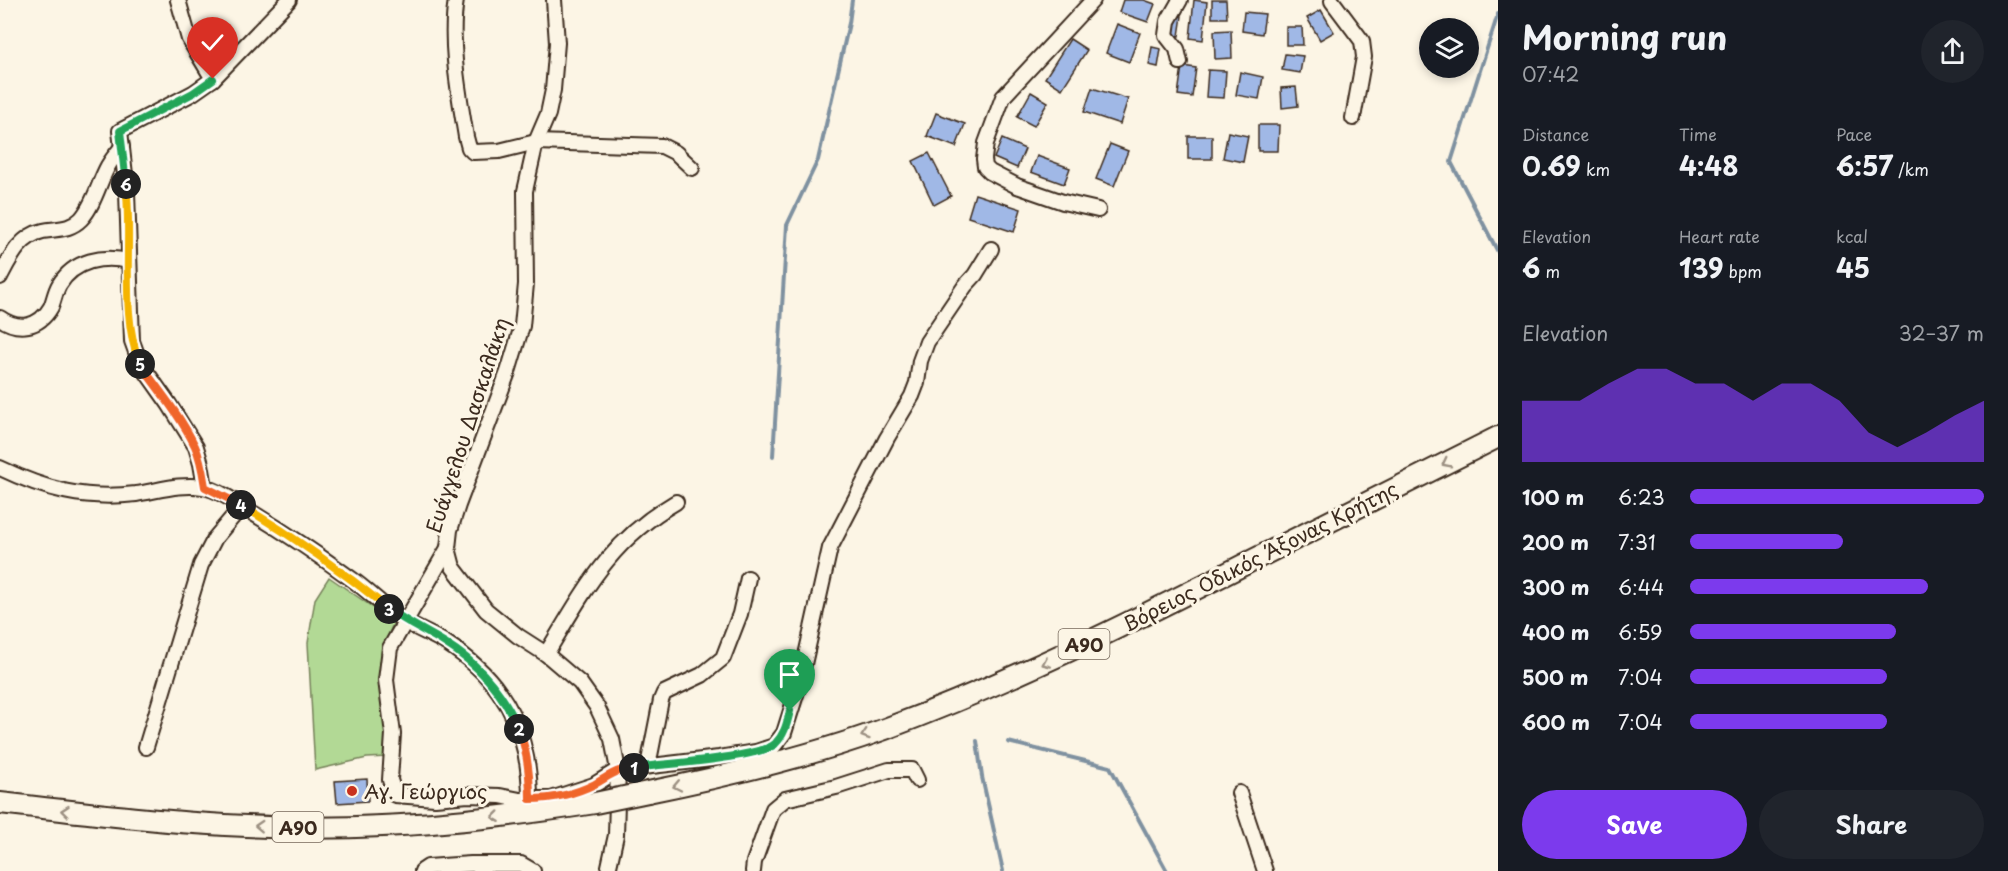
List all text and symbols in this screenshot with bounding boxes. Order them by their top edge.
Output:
text: Morning run [1522,11,1727,61]
pin [187,17,238,79]
map controls [1419,18,1479,78]
button: layers [1419,18,1479,78]
button: share [1921,20,1984,83]
icon: check [196,26,229,59]
text: 07:42 [1522,59,1579,89]
text: Distance [1522,122,1589,146]
text: Time [1679,122,1717,146]
text: Pace [1836,122,1872,146]
text: 0.69 [1522,146,1581,185]
text: 4:48 [1679,146,1739,185]
text: 6:57 [1836,146,1893,185]
text: km [1581,157,1610,181]
text: /km [1893,157,1929,181]
pin: 6 [111,169,141,199]
text: 6 [120,172,132,196]
text: Elevation [1522,224,1591,248]
text: Heart rate [1679,224,1760,248]
text: kcal [1836,224,1868,248]
text: 6 [1522,248,1540,287]
text: 139 [1679,248,1724,287]
text: 45 [1836,248,1870,287]
text: m [1540,259,1560,283]
text: bpm [1724,259,1762,283]
street label: Ευάγγελου Δασκαλάκη [418,313,516,537]
text: Elevation [1522,318,1608,348]
text: 32–37 m [1899,318,1984,348]
pin: 5 [125,349,155,379]
text: 5 [135,352,145,376]
one-way arrow [1441,456,1452,467]
street label: Βόρειος Οδικός Άξονας Κρήτης [1117,473,1403,639]
text: 100 m [1522,482,1584,512]
text: 6:23 [1618,482,1665,512]
pin: 4 [226,490,256,520]
text: 4 [236,493,246,517]
text: 200 m [1522,527,1589,557]
text: 7:31 [1618,527,1656,557]
text: 300 m [1522,572,1590,602]
text: 6:44 [1618,572,1664,602]
pin: 3 [374,594,404,624]
text: 3 [384,597,394,621]
text: 400 m [1522,617,1590,647]
text: 6:59 [1618,617,1663,647]
road number: Α90 [1058,629,1110,659]
pin [764,649,815,711]
one-way arrow [1041,655,1052,667]
icon: arrive [773,658,806,691]
text: 500 m [1522,662,1589,692]
text: 7:04 [1618,662,1663,692]
text: 600 m [1522,707,1590,737]
text: 7:04 [1618,707,1663,737]
pin: 2 [504,714,534,744]
text: 2 [513,717,525,741]
one-way arrow [860,728,871,740]
pin: 1 [619,753,649,783]
text: 1 [630,756,638,780]
place label: Αγ. Γεώργιος [364,776,487,806]
one-way arrow [672,779,682,792]
marker: Αγ. Γεώργιος [345,784,359,798]
button: Save [1522,790,1747,859]
button: Share [1759,790,1984,859]
one-way arrow [61,805,70,817]
one-way arrow [491,810,501,823]
road number: Α90 [272,812,324,842]
one-way arrow [255,820,264,833]

